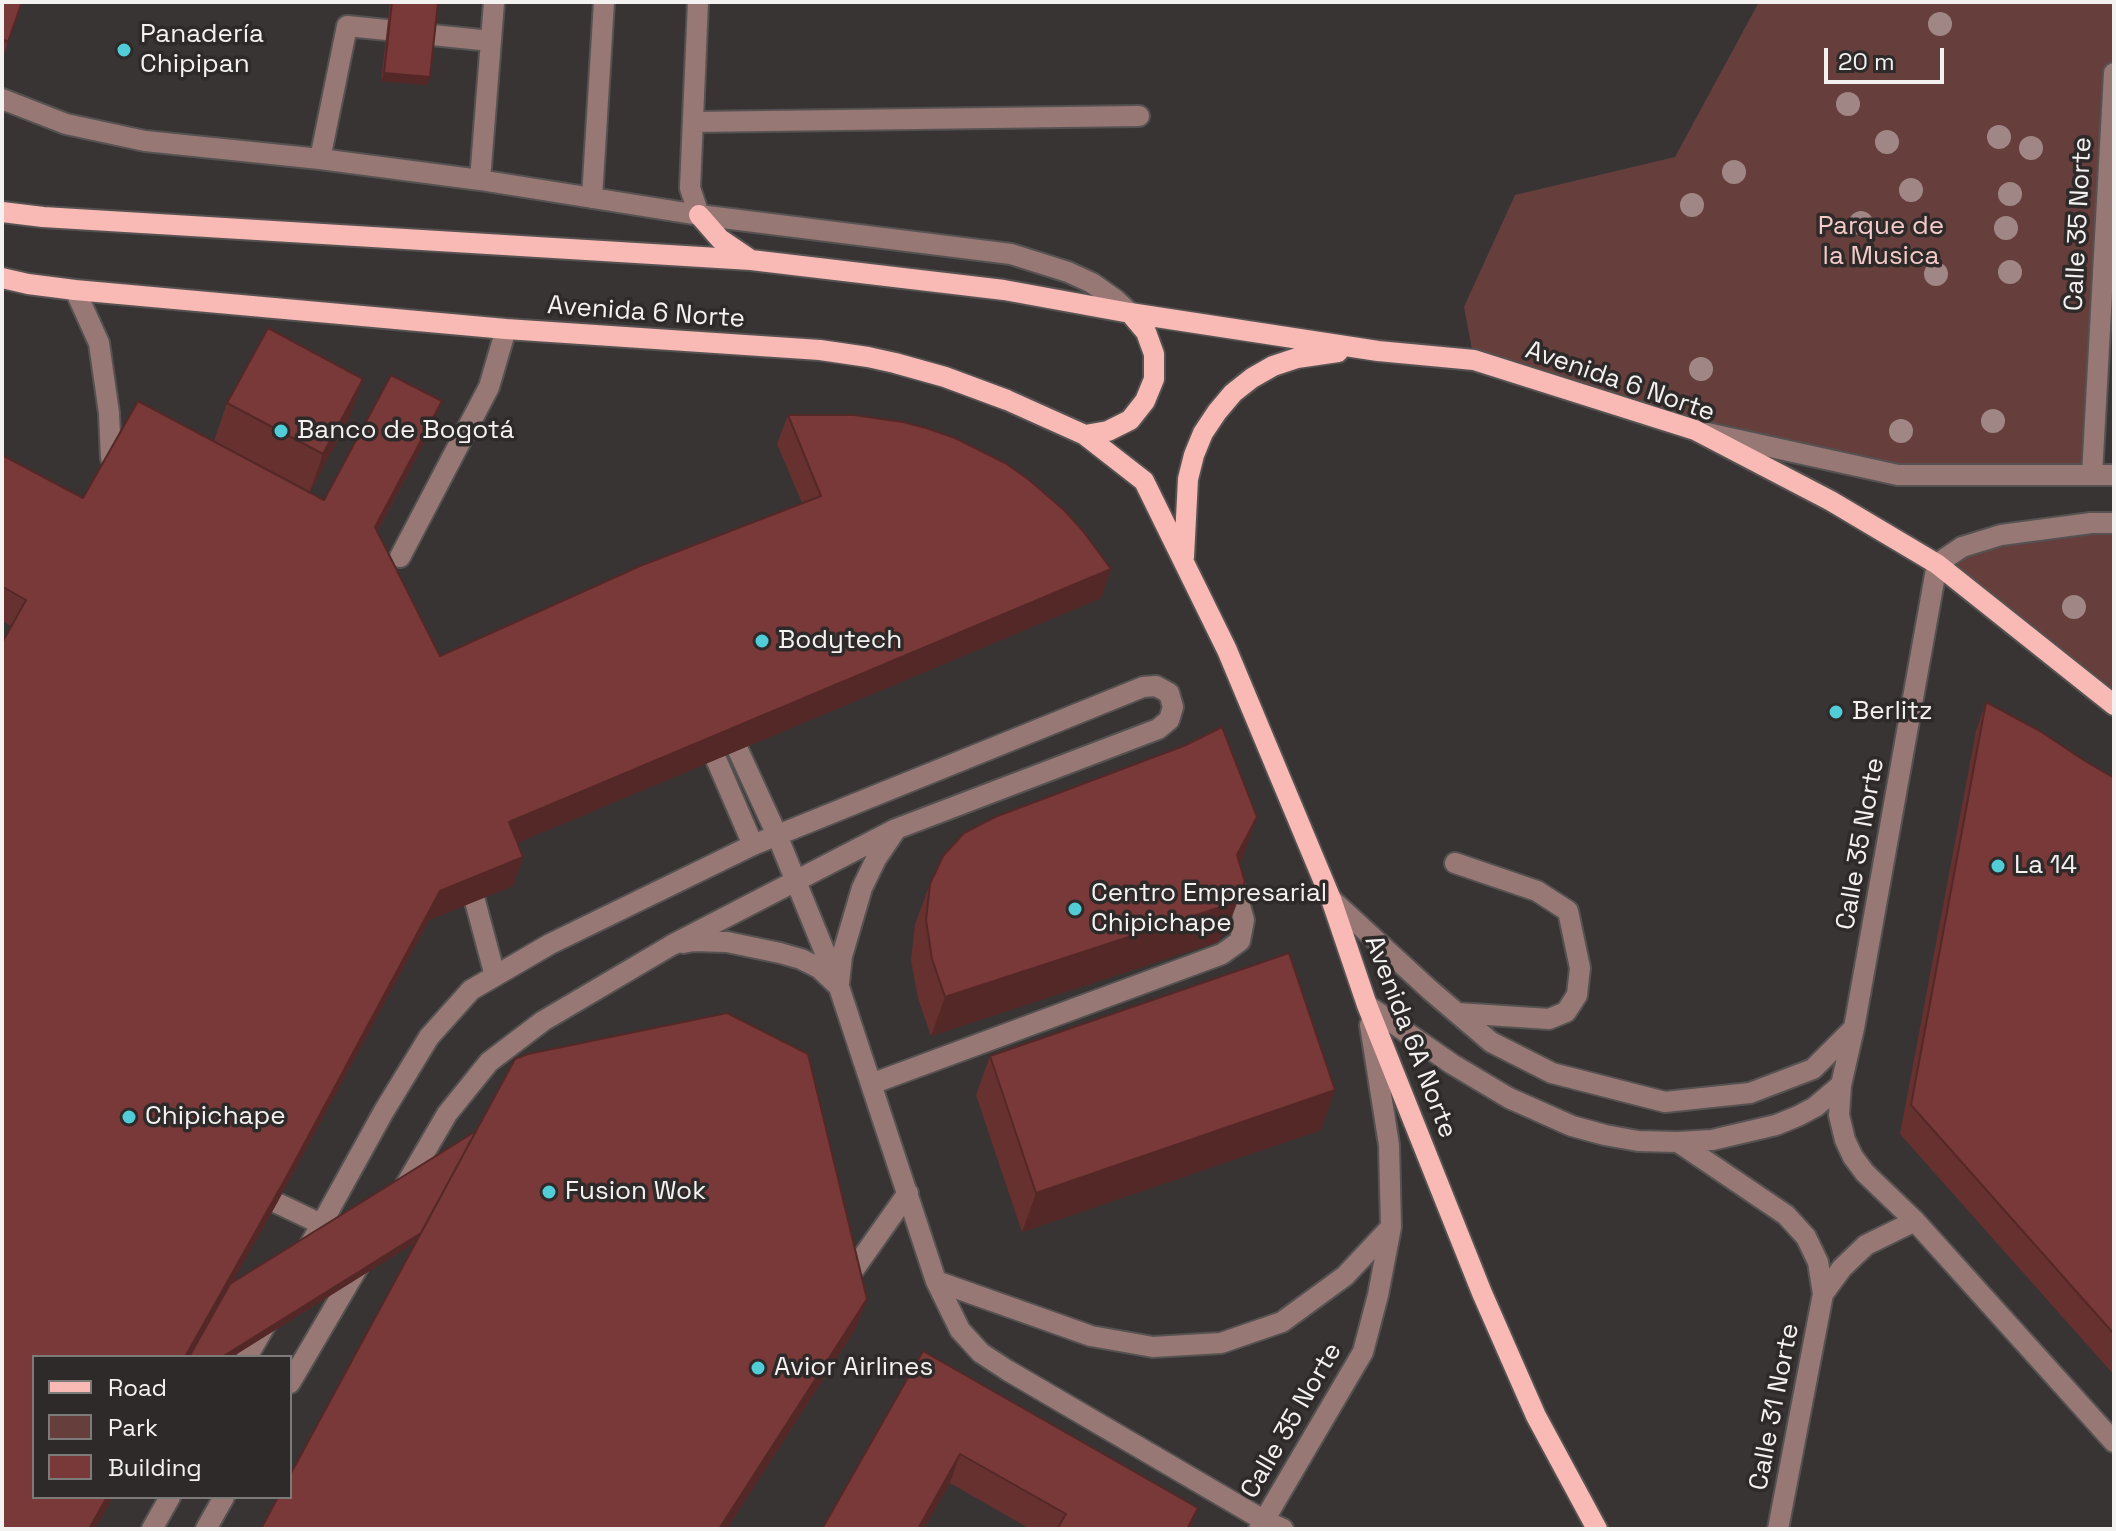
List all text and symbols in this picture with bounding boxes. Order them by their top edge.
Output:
place label: Panadería Chipipan [140,19,264,80]
scale bar [1828,32,1948,82]
marker: Panadería Chipipan [115,41,133,59]
text: 20 m [1838,46,1895,77]
street label: Calle 35 Norte [2059,136,2099,312]
park label: Parque de la Musica [1818,211,1944,272]
street label: Avenida 6 Norte [546,291,746,335]
street label: Avenida 6 Norte [1521,335,1719,429]
place label: Banco de Bogotá [297,415,515,447]
marker: Banco de Bogotá [272,422,290,440]
place label: Bodytech [778,625,902,657]
marker: Bodytech [753,632,771,650]
place label: Berlitz [1852,696,1933,728]
marker: Berlitz [1827,703,1845,721]
street label: Calle 35 Norte [1830,755,1892,933]
place label: La 14 [2014,850,2077,882]
marker: La 14 [1989,857,2007,875]
place label: Centro Empresarial Chipichape [1091,878,1327,940]
marker: Centro Empresarial Chipichape [1066,900,1084,918]
street label: Avenida 6A Norte [1357,931,1463,1143]
place label: Chipichape [145,1101,286,1133]
marker: Chipichape [120,1108,138,1126]
place label: Fusion Wok [565,1176,706,1208]
marker: Fusion Wok [540,1183,558,1201]
street label: Calle 31 Norte [1744,1321,1806,1493]
street label: Calle 35 Norte [1235,1338,1349,1504]
place label: Avior Airlines [774,1352,933,1384]
legend [32,1355,292,1499]
marker: Avior Airlines [749,1359,767,1377]
text: Road [108,1372,167,1403]
text: Park [108,1412,158,1443]
text: Building [108,1452,202,1483]

